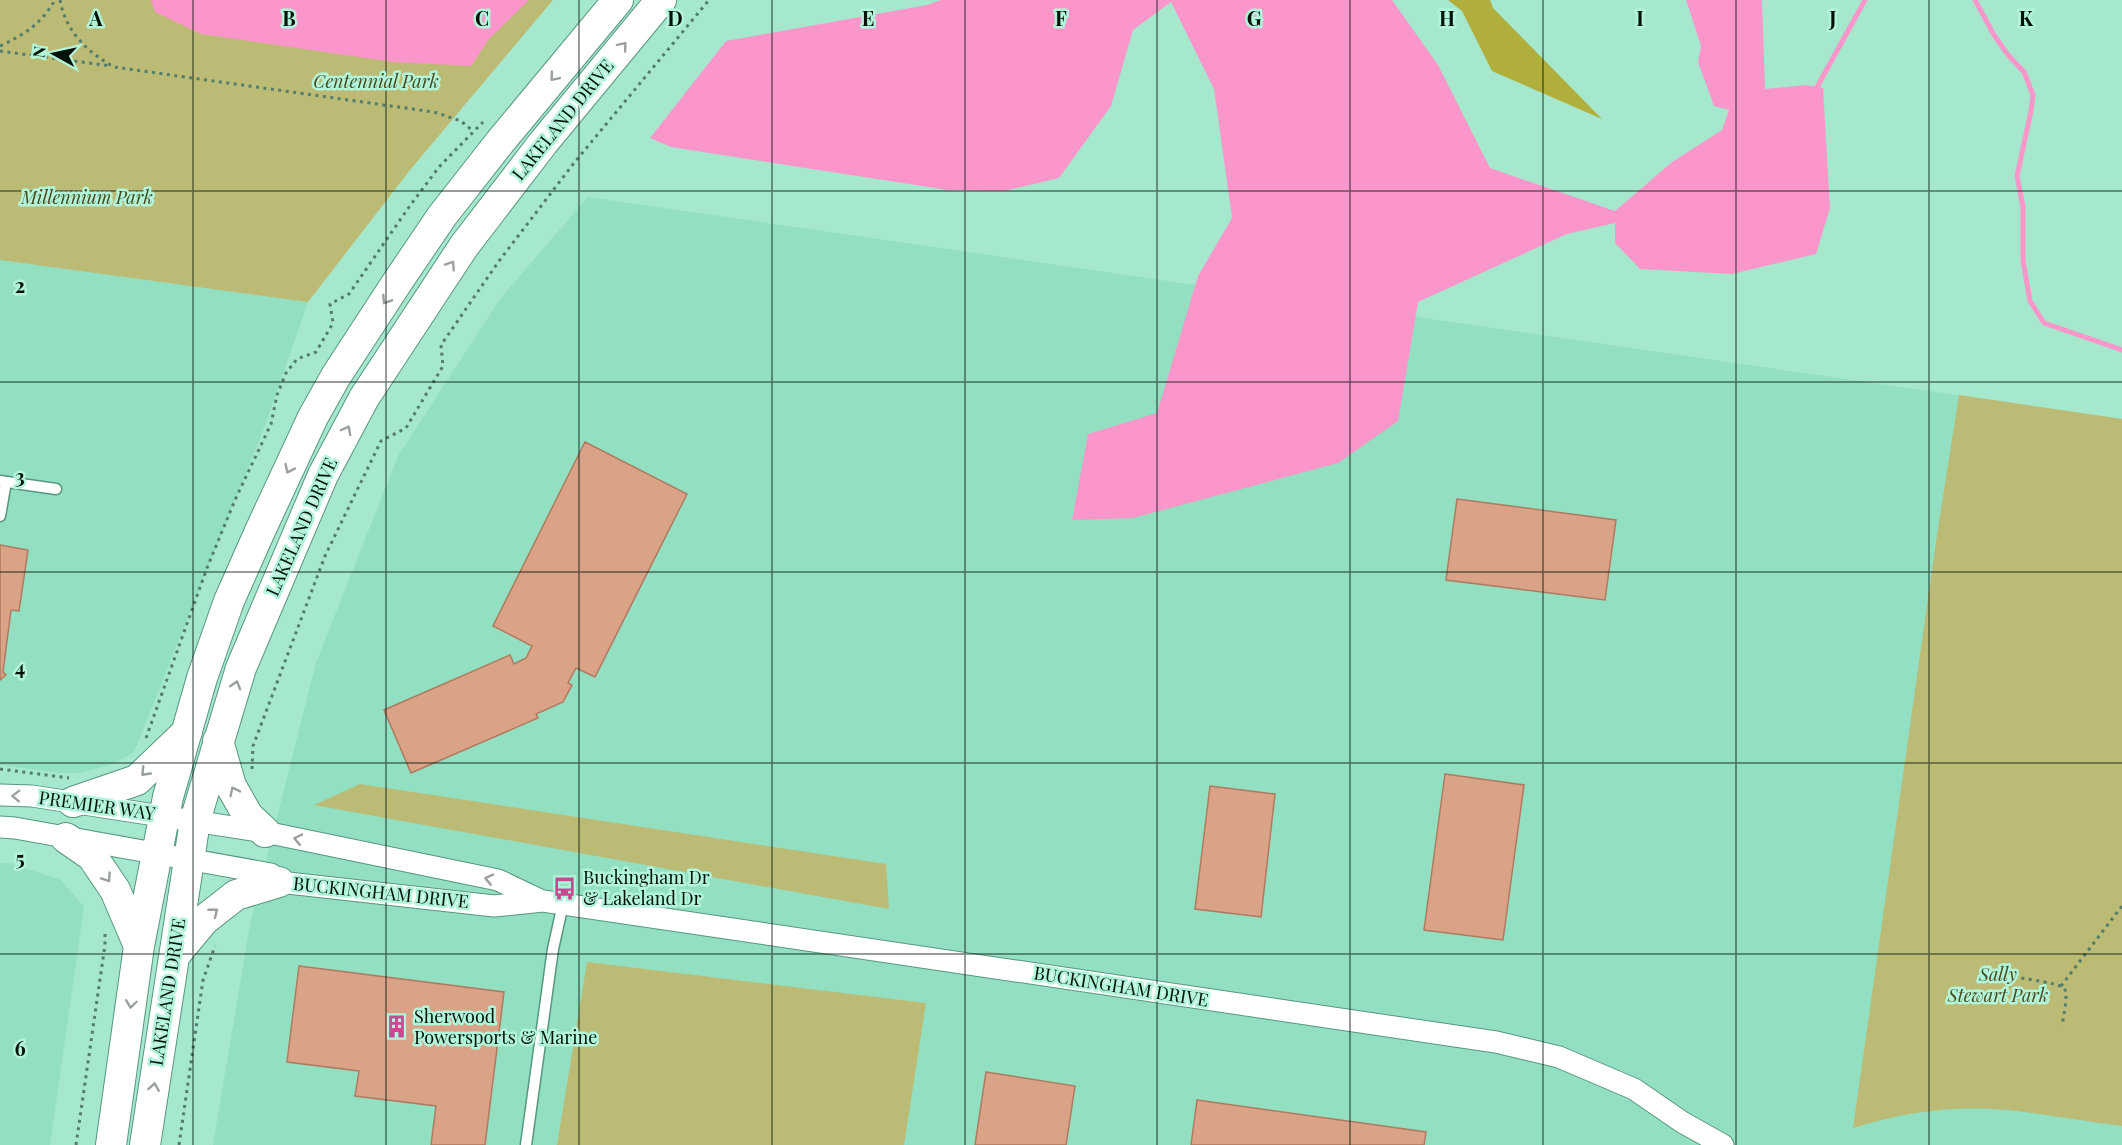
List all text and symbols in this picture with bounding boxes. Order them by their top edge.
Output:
text: A [88,4,103,31]
text: B [282,4,296,31]
text: C [475,4,489,31]
text: D [667,4,683,31]
text: E [862,4,874,31]
text: F [1055,4,1067,31]
text: G [1247,4,1262,31]
text: H [1439,4,1455,31]
text: I [1636,4,1644,31]
text: J [1828,4,1837,31]
text: K [2019,4,2034,31]
north arrow [24,24,84,84]
one-way arrow [616,42,627,53]
text: N [27,44,50,59]
street label: LAKELAND DRIVE [506,54,618,185]
park label: Centennial Park [313,69,439,93]
one-way arrow [550,70,561,81]
park label: Millennium Park [20,185,153,209]
one-way arrow [444,261,455,272]
text: 2 [15,271,25,298]
one-way arrow [381,294,393,304]
one-way arrow [340,426,351,436]
street label: LAKELAND DRIVE [260,454,342,600]
text: 3 [15,462,25,489]
one-way arrow [284,462,296,473]
text: 4 [15,653,25,680]
one-way arrow [228,680,241,691]
one-way arrow [141,764,152,775]
street label: PREMIER WAY [37,785,157,825]
one-way arrow [230,786,242,797]
one-way arrow [11,789,20,802]
one-way arrow [293,833,303,846]
text: 5 [15,844,25,871]
place label: Buckingham Dr & Lakeland Dr [583,865,710,910]
one-way arrow [100,871,111,882]
street label: BUCKINGHAM DRIVE [292,871,470,913]
one-way arrow [484,873,494,886]
bus stop icon: Buckingham Dr & Lakeland Dr [552,875,578,901]
one-way arrow [208,908,219,919]
street label: LAKELAND DRIVE [144,916,191,1067]
street label: BUCKINGHAM DRIVE [1032,960,1210,1012]
park label: Sally Stewart Park [1947,962,2048,1007]
one-way arrow [126,1000,138,1009]
place label: Sherwood Powersports & Marine [414,1004,597,1049]
building icon: Sherwood Powersports & Marine [383,1014,409,1040]
text: 6 [14,1034,26,1061]
one-way arrow [147,1083,160,1093]

